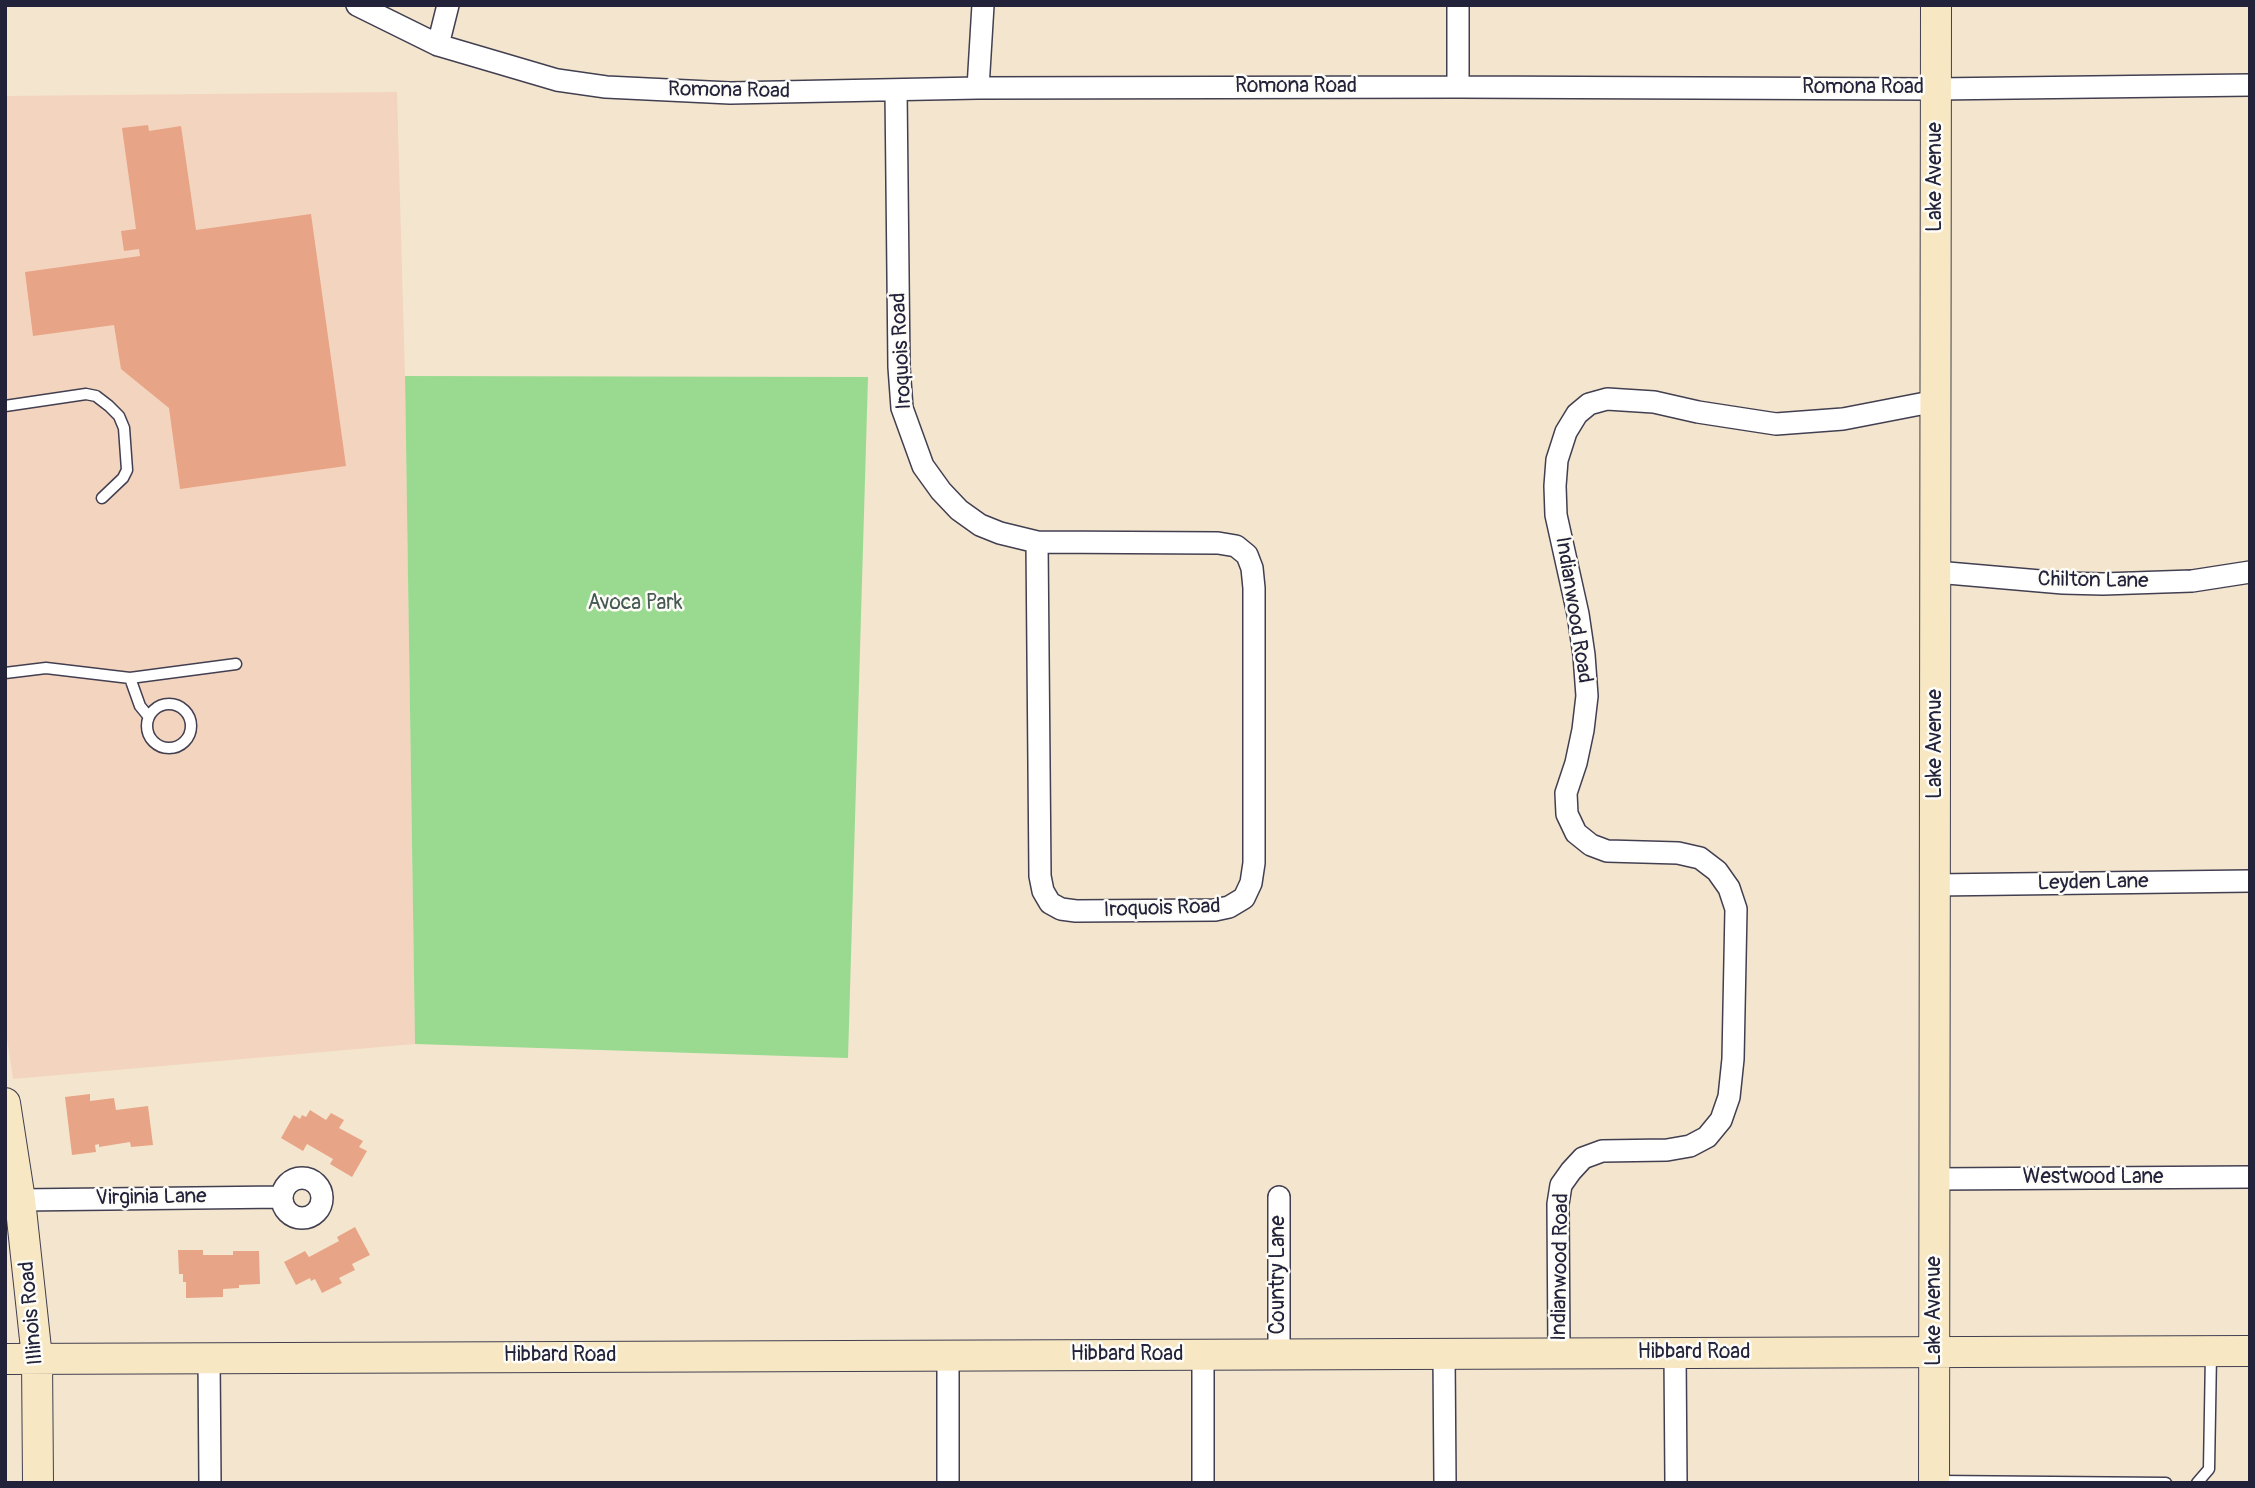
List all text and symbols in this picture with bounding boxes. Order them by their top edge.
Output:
street label: Romona Road [1235,74,1357,100]
street label: Romona Road [1802,75,1924,101]
street label: Romona Road [668,77,790,105]
street label: Lake Avenue [1923,122,1949,232]
street label: Iroquois Road [886,292,918,410]
street label: Indianwood Road [1549,535,1597,685]
street label: Chilton Lane [2037,567,2149,595]
park label: Avoca Park [588,591,682,617]
street label: Lake Avenue [1923,689,1949,799]
street label: Leyden Lane [2037,869,2149,897]
street label: Iroquois Road [1103,894,1221,924]
street label: Westwood Lane [2023,1165,2163,1191]
street label: Virginia Lane [95,1184,207,1212]
street label: Indianwood Road [1547,1193,1575,1341]
street label: Country Lane [1266,1215,1292,1335]
street label: Lake Avenue [1922,1256,1948,1366]
street label: Illinois Road [15,1260,49,1366]
street label: Hibbard Road [1638,1340,1750,1366]
street label: Hibbard Road [1071,1342,1183,1368]
street label: Hibbard Road [504,1343,616,1369]

